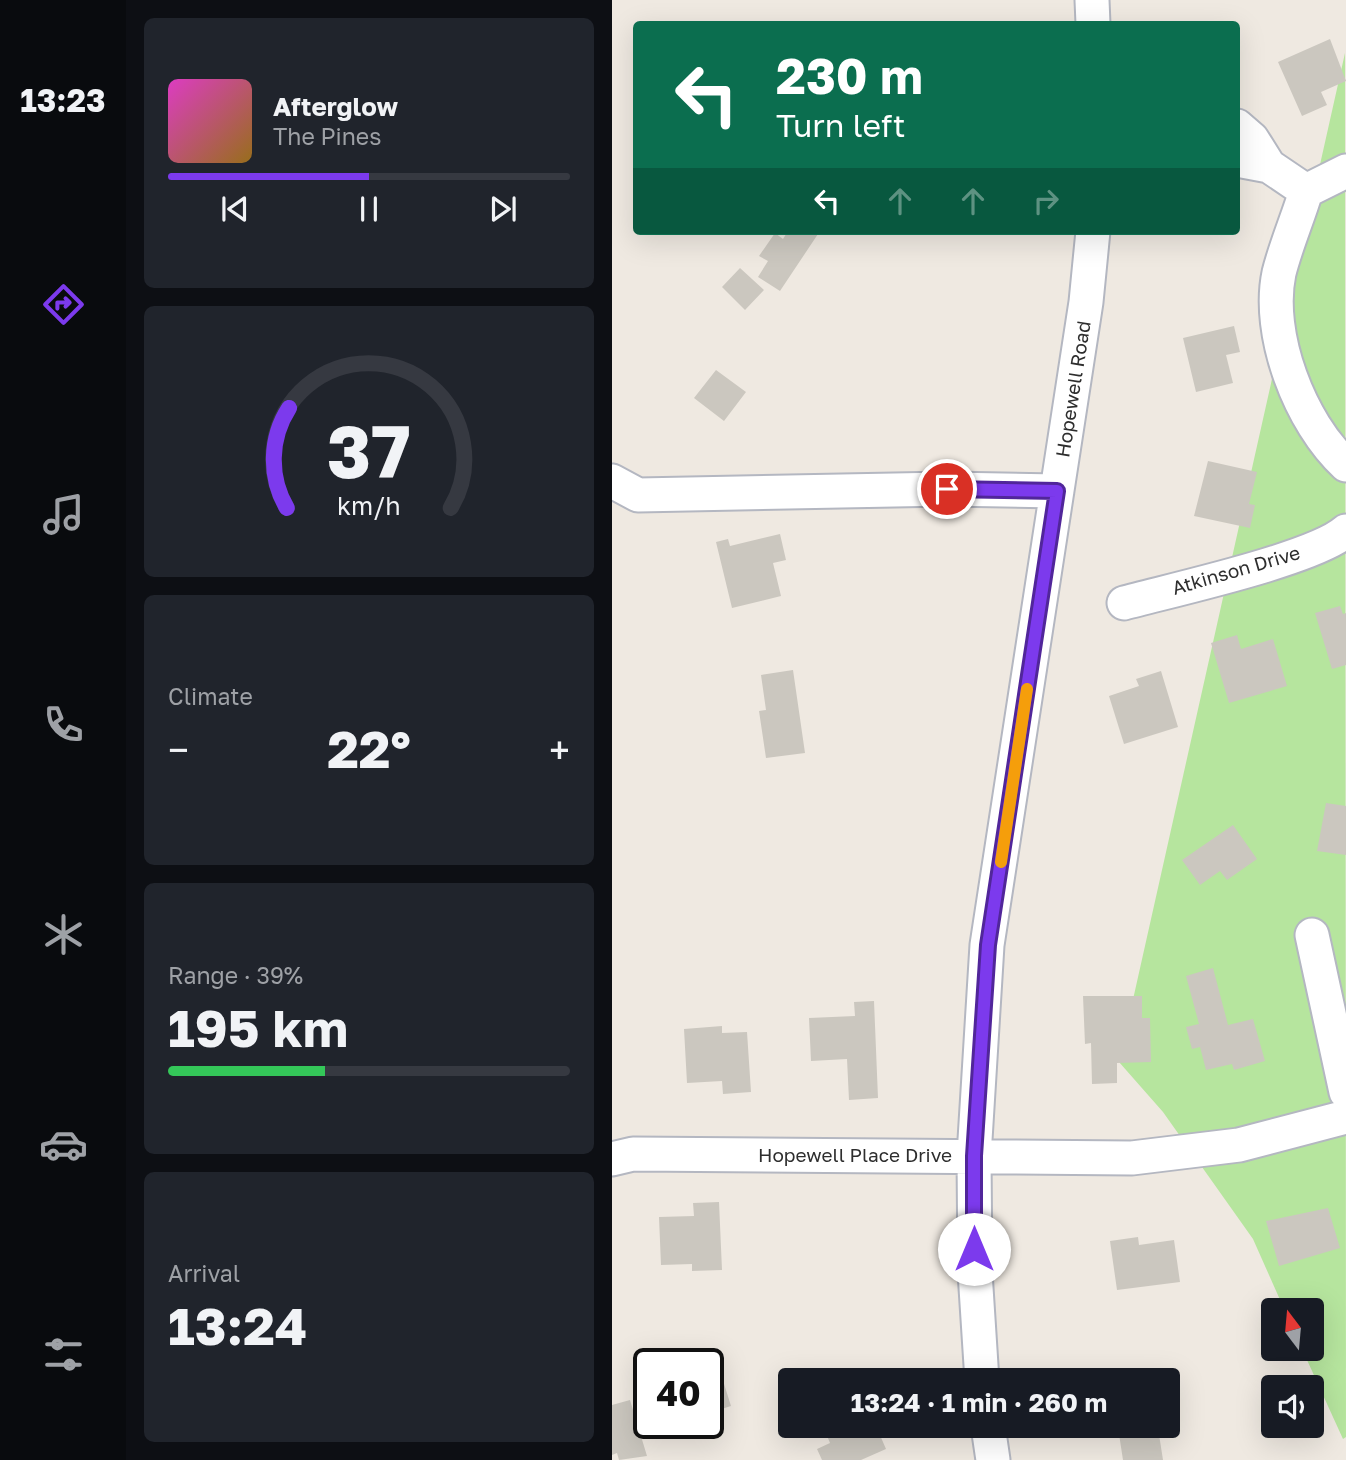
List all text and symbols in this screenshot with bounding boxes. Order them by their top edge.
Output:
text: 230 m [776,46,923,105]
icon: left [661,49,752,140]
text: 13:23 [20,81,106,119]
text: Afterglow [273,91,398,122]
text: Turn left [776,106,905,144]
text: The Pines [273,122,381,150]
icon: left [808,182,846,220]
icon: ahead [881,182,919,220]
icon: ahead [954,182,992,220]
icon: right [1027,182,1065,220]
icon: previous [216,190,254,228]
icon: pause [350,190,388,228]
icon: next [484,190,522,228]
icon: directions [39,280,88,329]
street label: Hopewell Road [1050,319,1095,459]
text: 37 [327,407,411,494]
pin [917,459,977,519]
icon: arrive [928,470,966,508]
text: km/h [337,489,401,520]
icon: music [39,490,88,539]
street label: Atkinson Drive [1169,540,1303,599]
text: Climate [168,682,253,710]
icon: phone [39,700,88,749]
text: 22° [327,717,411,779]
text: − [168,727,189,772]
text: + [549,727,570,772]
icon: climate [39,910,88,959]
text: Range · 39% [168,961,303,989]
text: 195 km [168,996,348,1058]
icon: car [39,1120,88,1169]
street label: Hopewell Place Drive [758,1143,952,1166]
position arrow [937,1212,1011,1286]
text: Arrival [168,1259,240,1287]
text: 13:24 [168,1294,307,1356]
north arrow [1261,1298,1324,1362]
map controls [1261,1298,1324,1438]
icon: filters [39,1330,88,1379]
speed limit sign: 40 [633,1348,724,1439]
button: sound [1261,1375,1324,1438]
text: 13:24 · 1 min · 260 m [851,1387,1107,1418]

